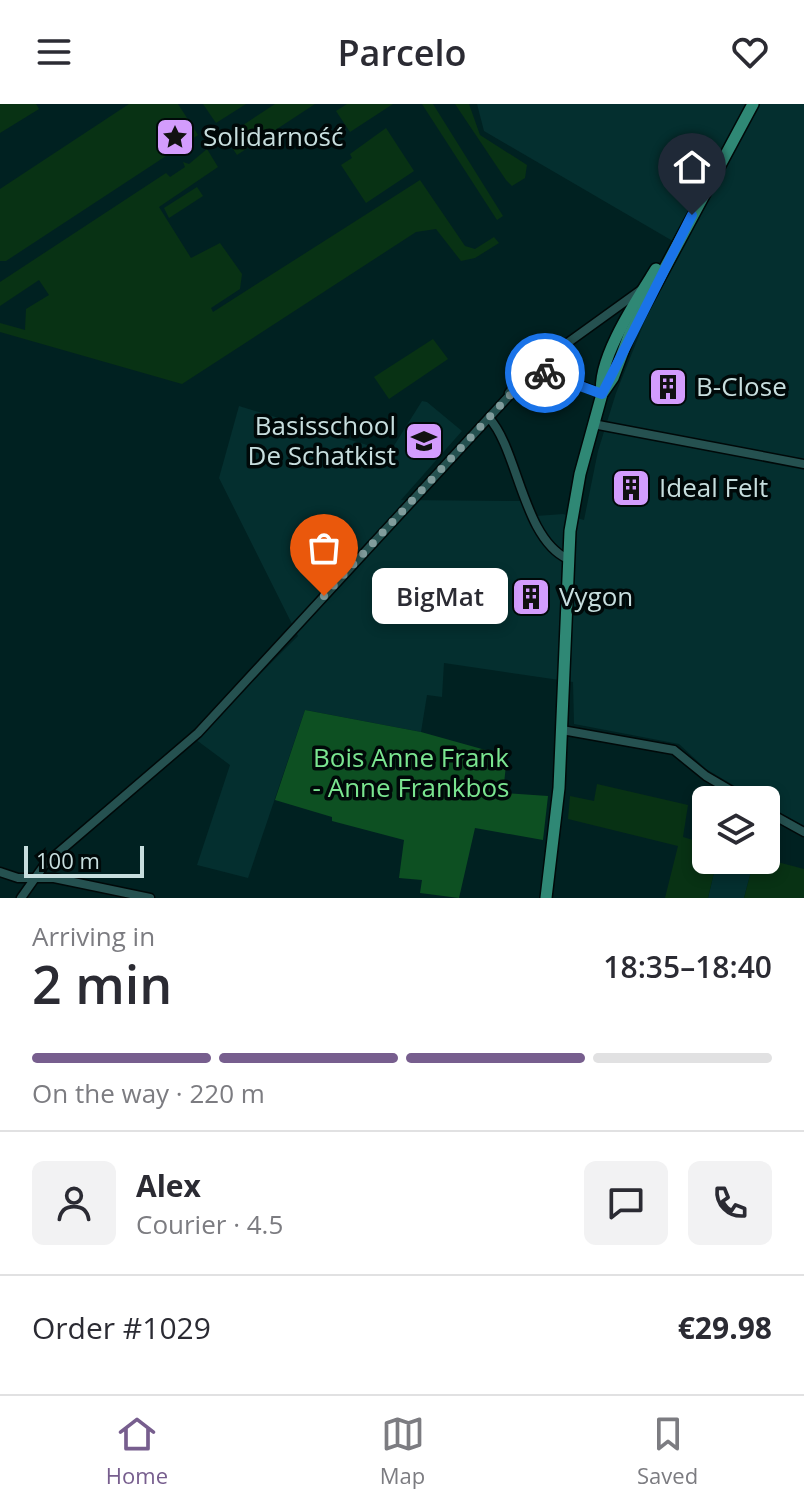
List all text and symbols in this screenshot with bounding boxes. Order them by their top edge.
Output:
text: Parcelo [337,28,467,77]
icon: menu [32,30,76,74]
icon: heart [728,30,772,74]
place icon: Solidarność [154,116,196,158]
place label: Solidarność [203,118,343,154]
pin [658,133,726,215]
icon: home [670,145,714,189]
courier [505,333,585,413]
icon: bike [523,351,567,395]
building icon: B-Close [647,366,689,408]
place label: B-Close [696,368,787,404]
place label: Basisschool De Schatkist [248,407,396,473]
school or university icon: Basisschool De Schatkist [403,420,445,462]
building icon: Ideal Felt [610,467,652,509]
place label: Ideal Felt [659,469,768,505]
pin [290,514,358,596]
icon: bag [302,526,346,570]
callout: BigMat [372,568,508,624]
building icon: Vygon [510,576,552,618]
text: BigMat [396,578,484,614]
place label: Vygon [559,578,633,614]
park label: Bois Anne Frank - Anne Frankbos [313,739,509,805]
map controls [692,786,780,874]
button: layers [692,786,780,874]
scale bar [24,842,144,878]
text: 100 m [36,845,100,875]
text: Arriving in [32,918,155,954]
text: 18:35–18:40 [603,946,772,987]
text: 2 min [32,948,172,1019]
text: On the way · 220 m [32,1075,265,1111]
button: person [32,1161,116,1245]
button: chat [584,1161,668,1245]
button: phone [688,1161,772,1245]
text: Alex [136,1165,201,1206]
text: Courier · 4.5 [136,1206,283,1242]
text: Order #1029 [32,1307,211,1348]
text: €29.98 [678,1307,772,1348]
tab: Home [106,1412,168,1490]
tab: Map [380,1412,425,1490]
tab: Saved [637,1412,698,1490]

